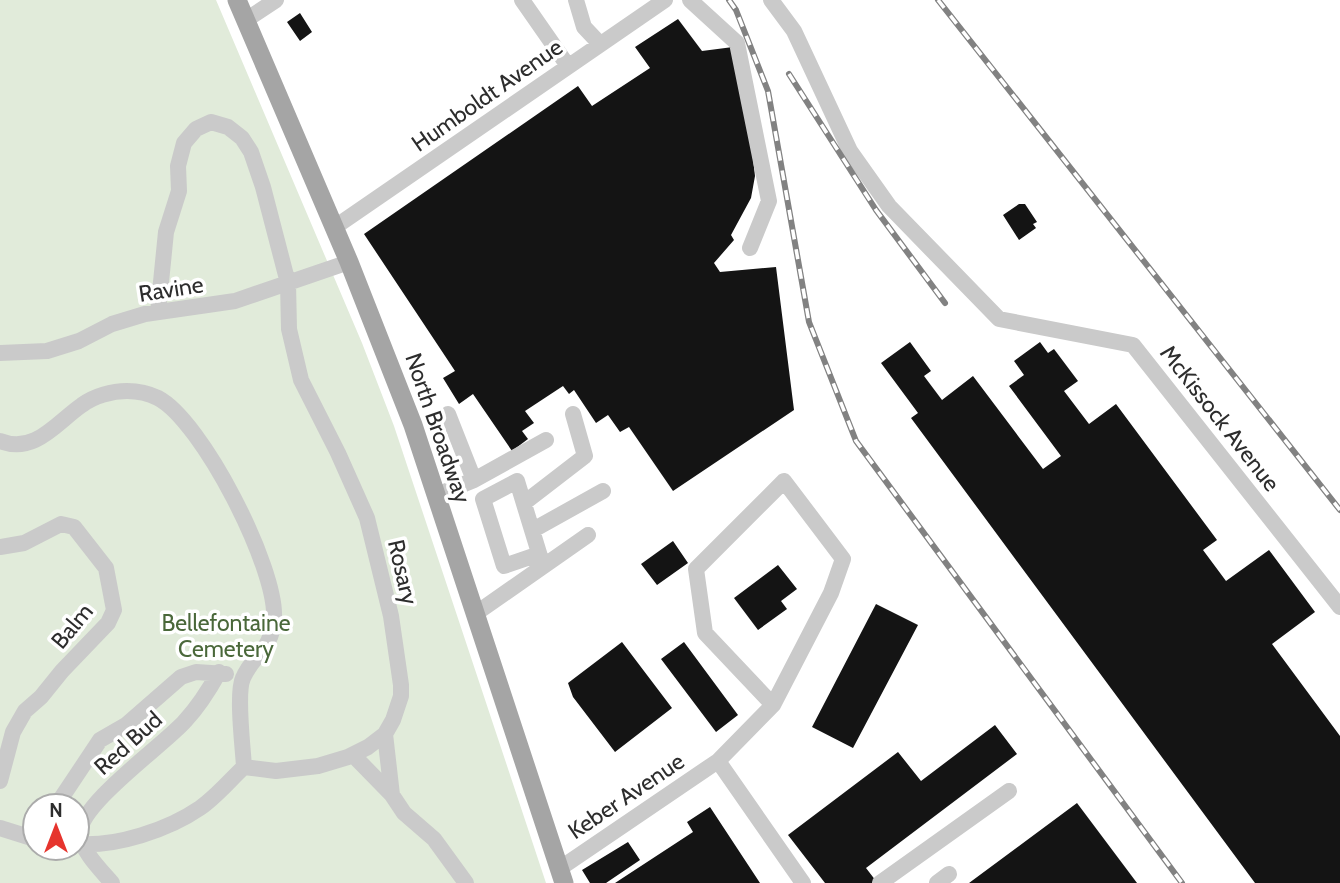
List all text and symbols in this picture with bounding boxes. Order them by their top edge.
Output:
street label: Humboldt Avenue [406,32,568,157]
street label: Ravine [137,270,206,308]
street label: McKissock Avenue [1154,339,1286,497]
street label: North Broadway [399,349,477,507]
street label: Rosary [382,537,424,607]
street label: Balm [45,598,99,654]
park label: Bellefontaine Cemetery [161,609,291,663]
street label: Red Bud [88,705,168,781]
street label: Keber Avenue [563,747,690,845]
north arrow [21,792,91,862]
text: N [49,799,63,822]

